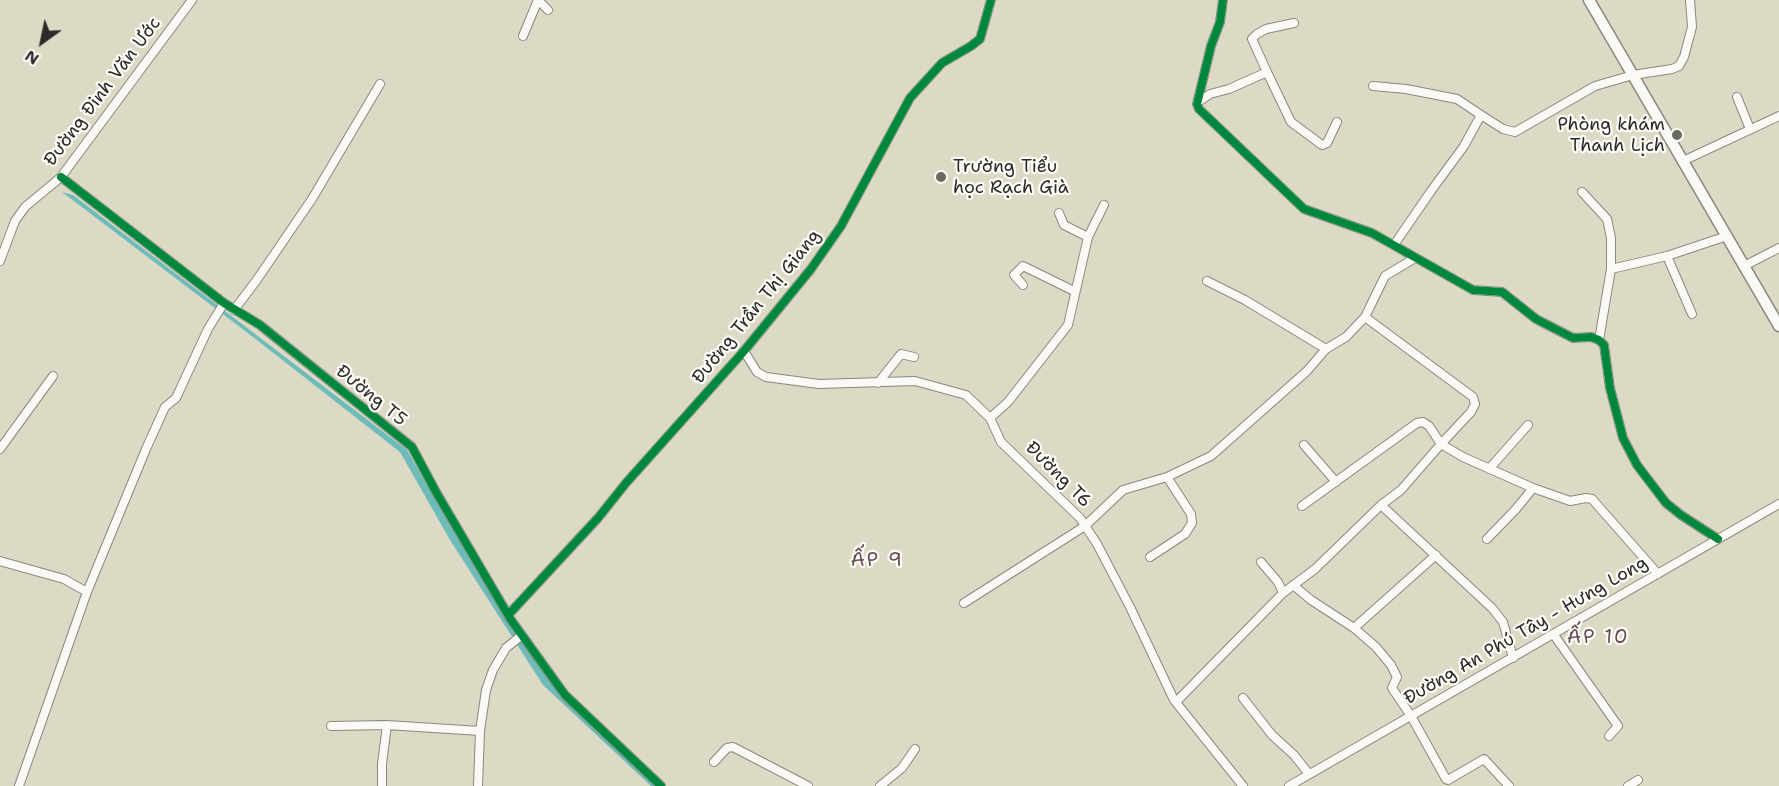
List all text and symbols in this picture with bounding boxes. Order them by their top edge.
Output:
north arrow [12,12,72,72]
street label: Đường Đinh Văn Ước [40,13,166,171]
text: N [21,45,43,70]
place label: Phòng khám Thanh Lịch [1557,114,1665,156]
marker: Phòng khám Thanh Lịch [1670,128,1684,142]
place label: Trường Tiểu học Rạch Già [953,156,1069,198]
marker: Trường Tiểu học Rạch Già [934,170,948,184]
street label: Đường Trần Thị Giang [688,226,826,388]
street label: Đường T5 [331,361,411,431]
street label: Đường T6 [1021,438,1095,512]
district label: ẤP 9 [851,549,903,573]
street label: Đường An Phú Tây - Hưng Long [1400,552,1652,710]
district label: ẤP 10 [1567,626,1629,650]

